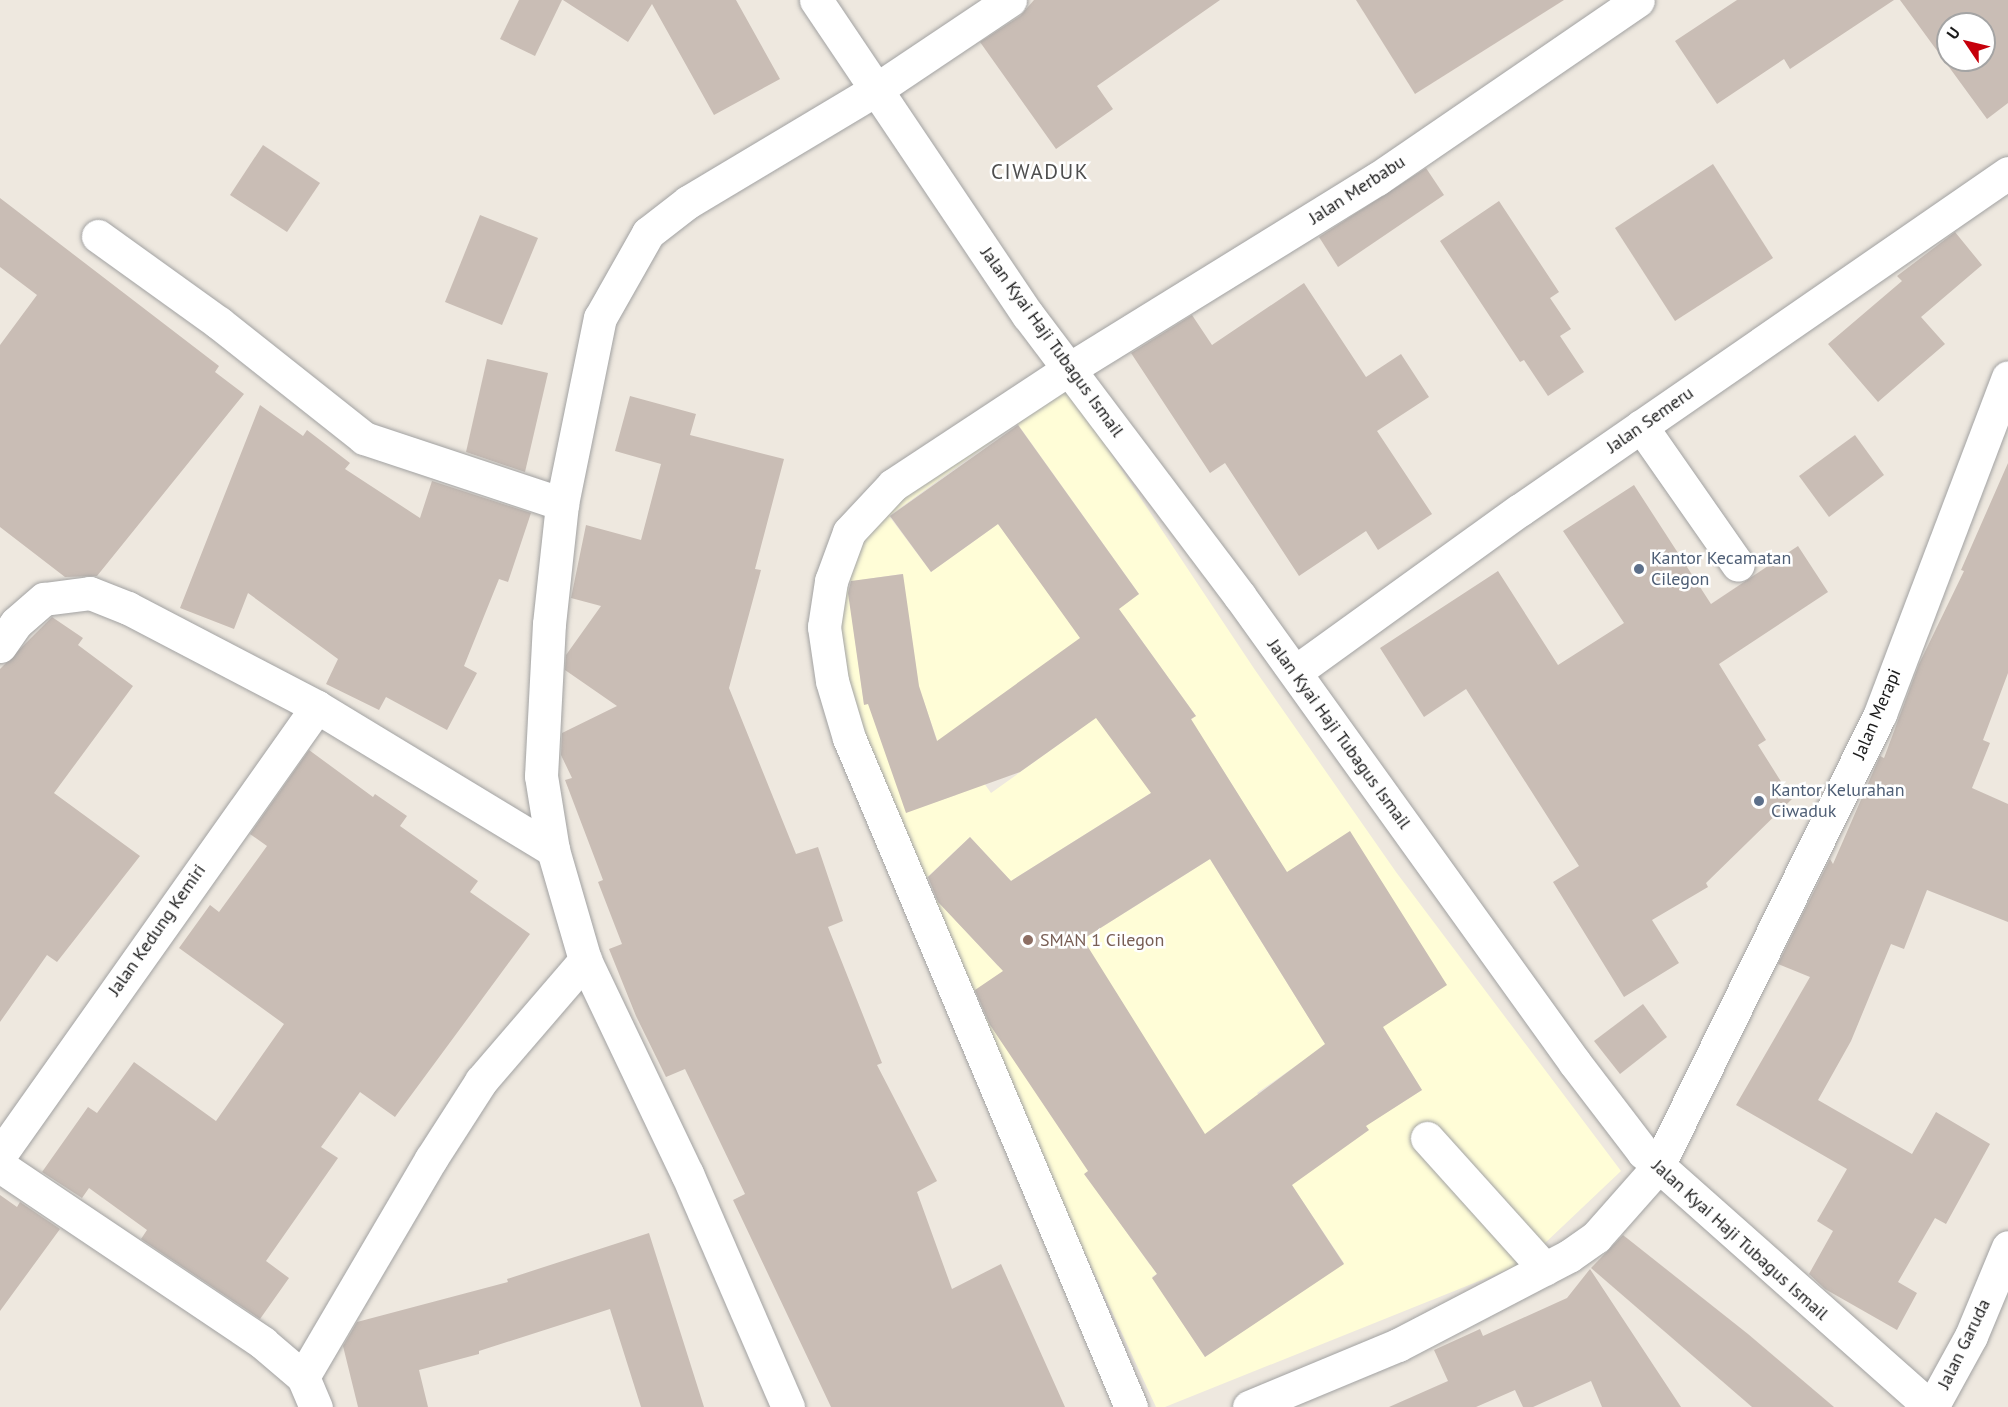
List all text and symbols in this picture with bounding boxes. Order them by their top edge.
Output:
north arrow [1936,12,1996,72]
text: U [1942,23,1964,43]
street label: Jalan Merbabu [1305,151,1409,229]
district label: CIWADUK [991,159,1089,185]
street label: Jalan Kyai Haji Tubagus Ismail [976,243,1128,441]
street label: Jalan Semeru [1602,382,1698,458]
place label: Kantor Kecamatan Cilegon [1651,548,1791,590]
marker: Kantor Kecamatan Cilegon [1632,562,1646,576]
street label: Jalan Kyai Haji Tubagus Ismail [1263,635,1415,833]
street label: Jalan Merapi [1848,666,1906,762]
place label: Kantor Kelurahan Ciwaduk [1771,780,1905,822]
marker: Kantor Kelurahan Ciwaduk [1752,794,1766,808]
street label: Jalan Kedung Kemiri [104,860,210,1000]
place label: SMAN 1 Cilegon [1040,929,1164,951]
marker: SMAN 1 Cilegon [1021,933,1035,947]
street label: Jalan Kyai Haji Tubagus Ismail [1647,1155,1833,1325]
street label: Jalan Garuda [1933,1296,1995,1392]

